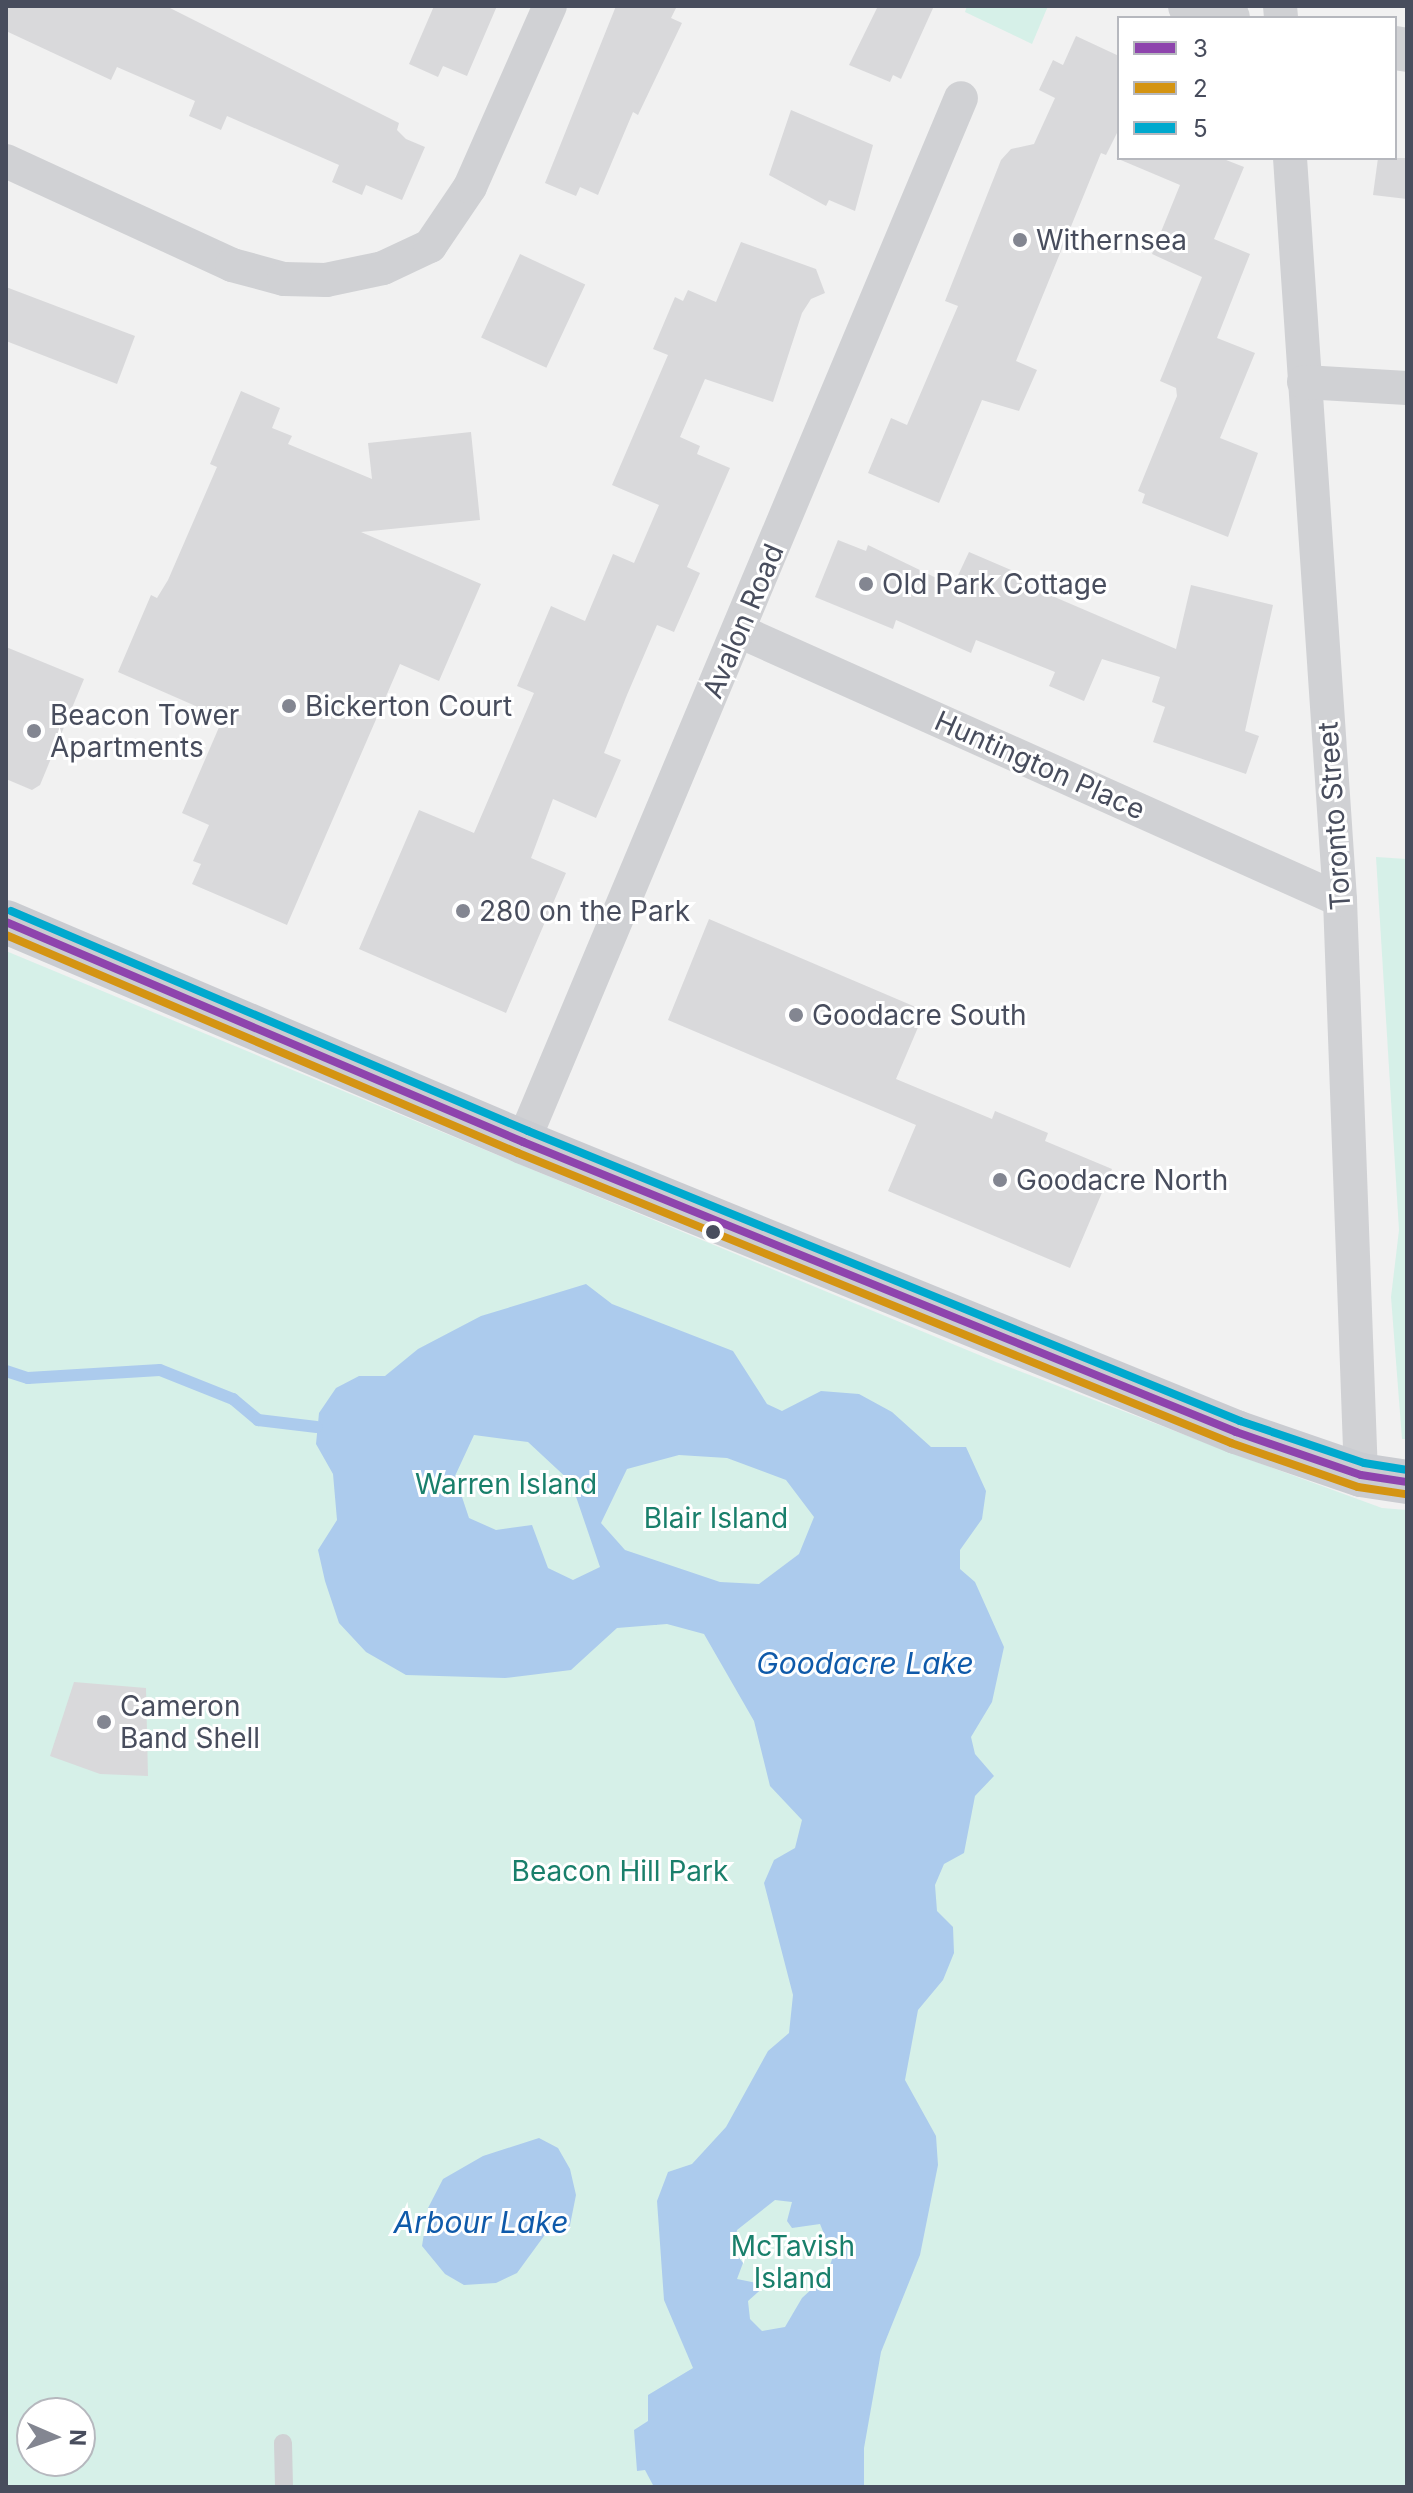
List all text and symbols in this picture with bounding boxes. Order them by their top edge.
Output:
legend [1117,16,1397,160]
text: 3 [1193,34,1208,63]
text: 2 [1193,74,1208,103]
text: 5 [1193,114,1208,143]
place label: Withernsea [1036,223,1187,257]
marker: Withernsea [1011,231,1029,249]
street label: Avalon Road [695,539,791,703]
place label: Old Park Cottage [882,567,1107,601]
marker: Old Park Cottage [857,575,875,593]
place label: Bickerton Court [305,689,512,723]
marker: Bickerton Court [280,697,298,715]
place label: Beacon Tower Apartments [50,698,239,764]
street label: Huntington Place [930,704,1150,826]
street label: Toronto Street [1311,721,1357,911]
marker: Beacon Tower Apartments [25,722,43,740]
place label: 280 on the Park [479,894,690,928]
marker: 280 on the Park [454,902,472,920]
place label: Goodacre South [812,998,1027,1032]
marker: Goodacre South [787,1006,805,1024]
place label: Goodacre North [1016,1163,1228,1197]
marker: Goodacre North [991,1171,1009,1189]
unlabelled marker [705,1224,721,1240]
park label: Warren Island [415,1467,597,1501]
park label: Blair Island [644,1501,788,1535]
water label: Goodacre Lake [756,1645,974,1681]
place label: Cameron Band Shell [120,1689,260,1755]
marker: Cameron Band Shell [95,1713,113,1731]
park label: Beacon Hill Park [512,1854,728,1888]
water label: Arbour Lake [394,2204,568,2240]
park label: McTavish Island [731,2229,855,2295]
north arrow [16,2397,96,2477]
text: N [65,2429,91,2447]

